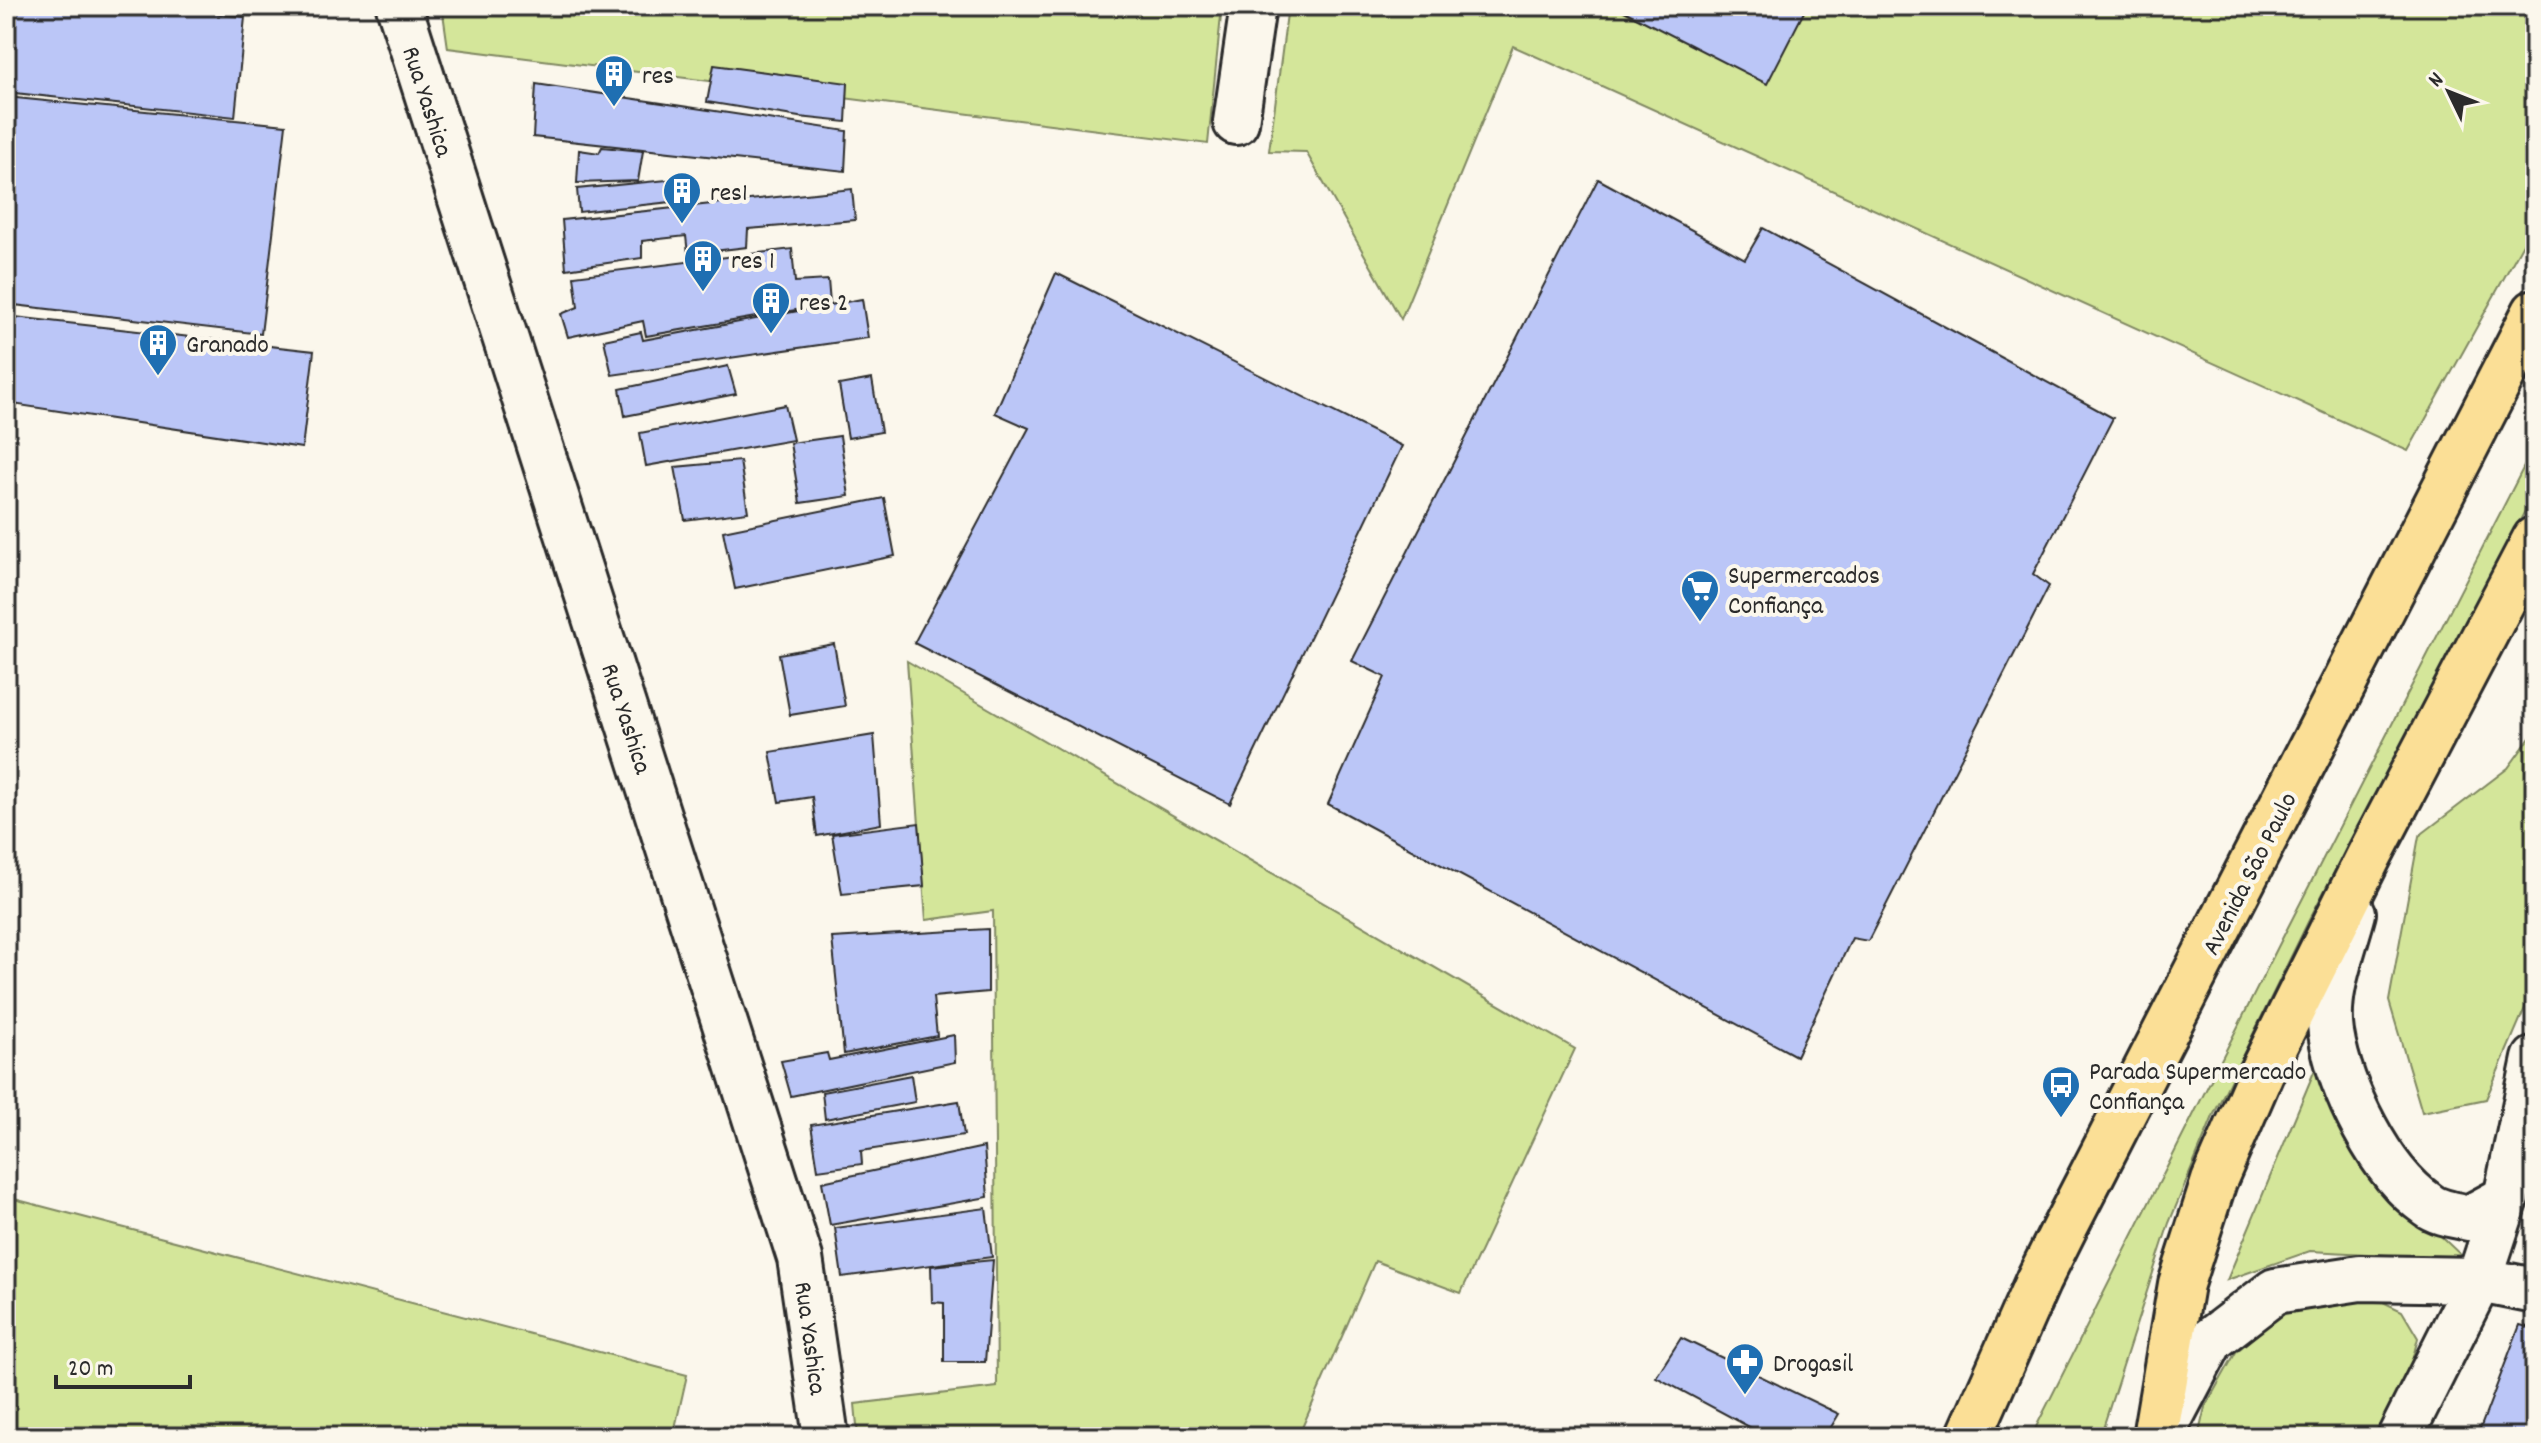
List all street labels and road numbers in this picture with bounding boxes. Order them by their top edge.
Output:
street label: Rua Yashica [390,42,461,163]
street label: Rua Yashica [589,659,660,780]
street label: Avenida São Paulo [2194,787,2308,963]
street label: Rua Yashica [782,1279,835,1398]

